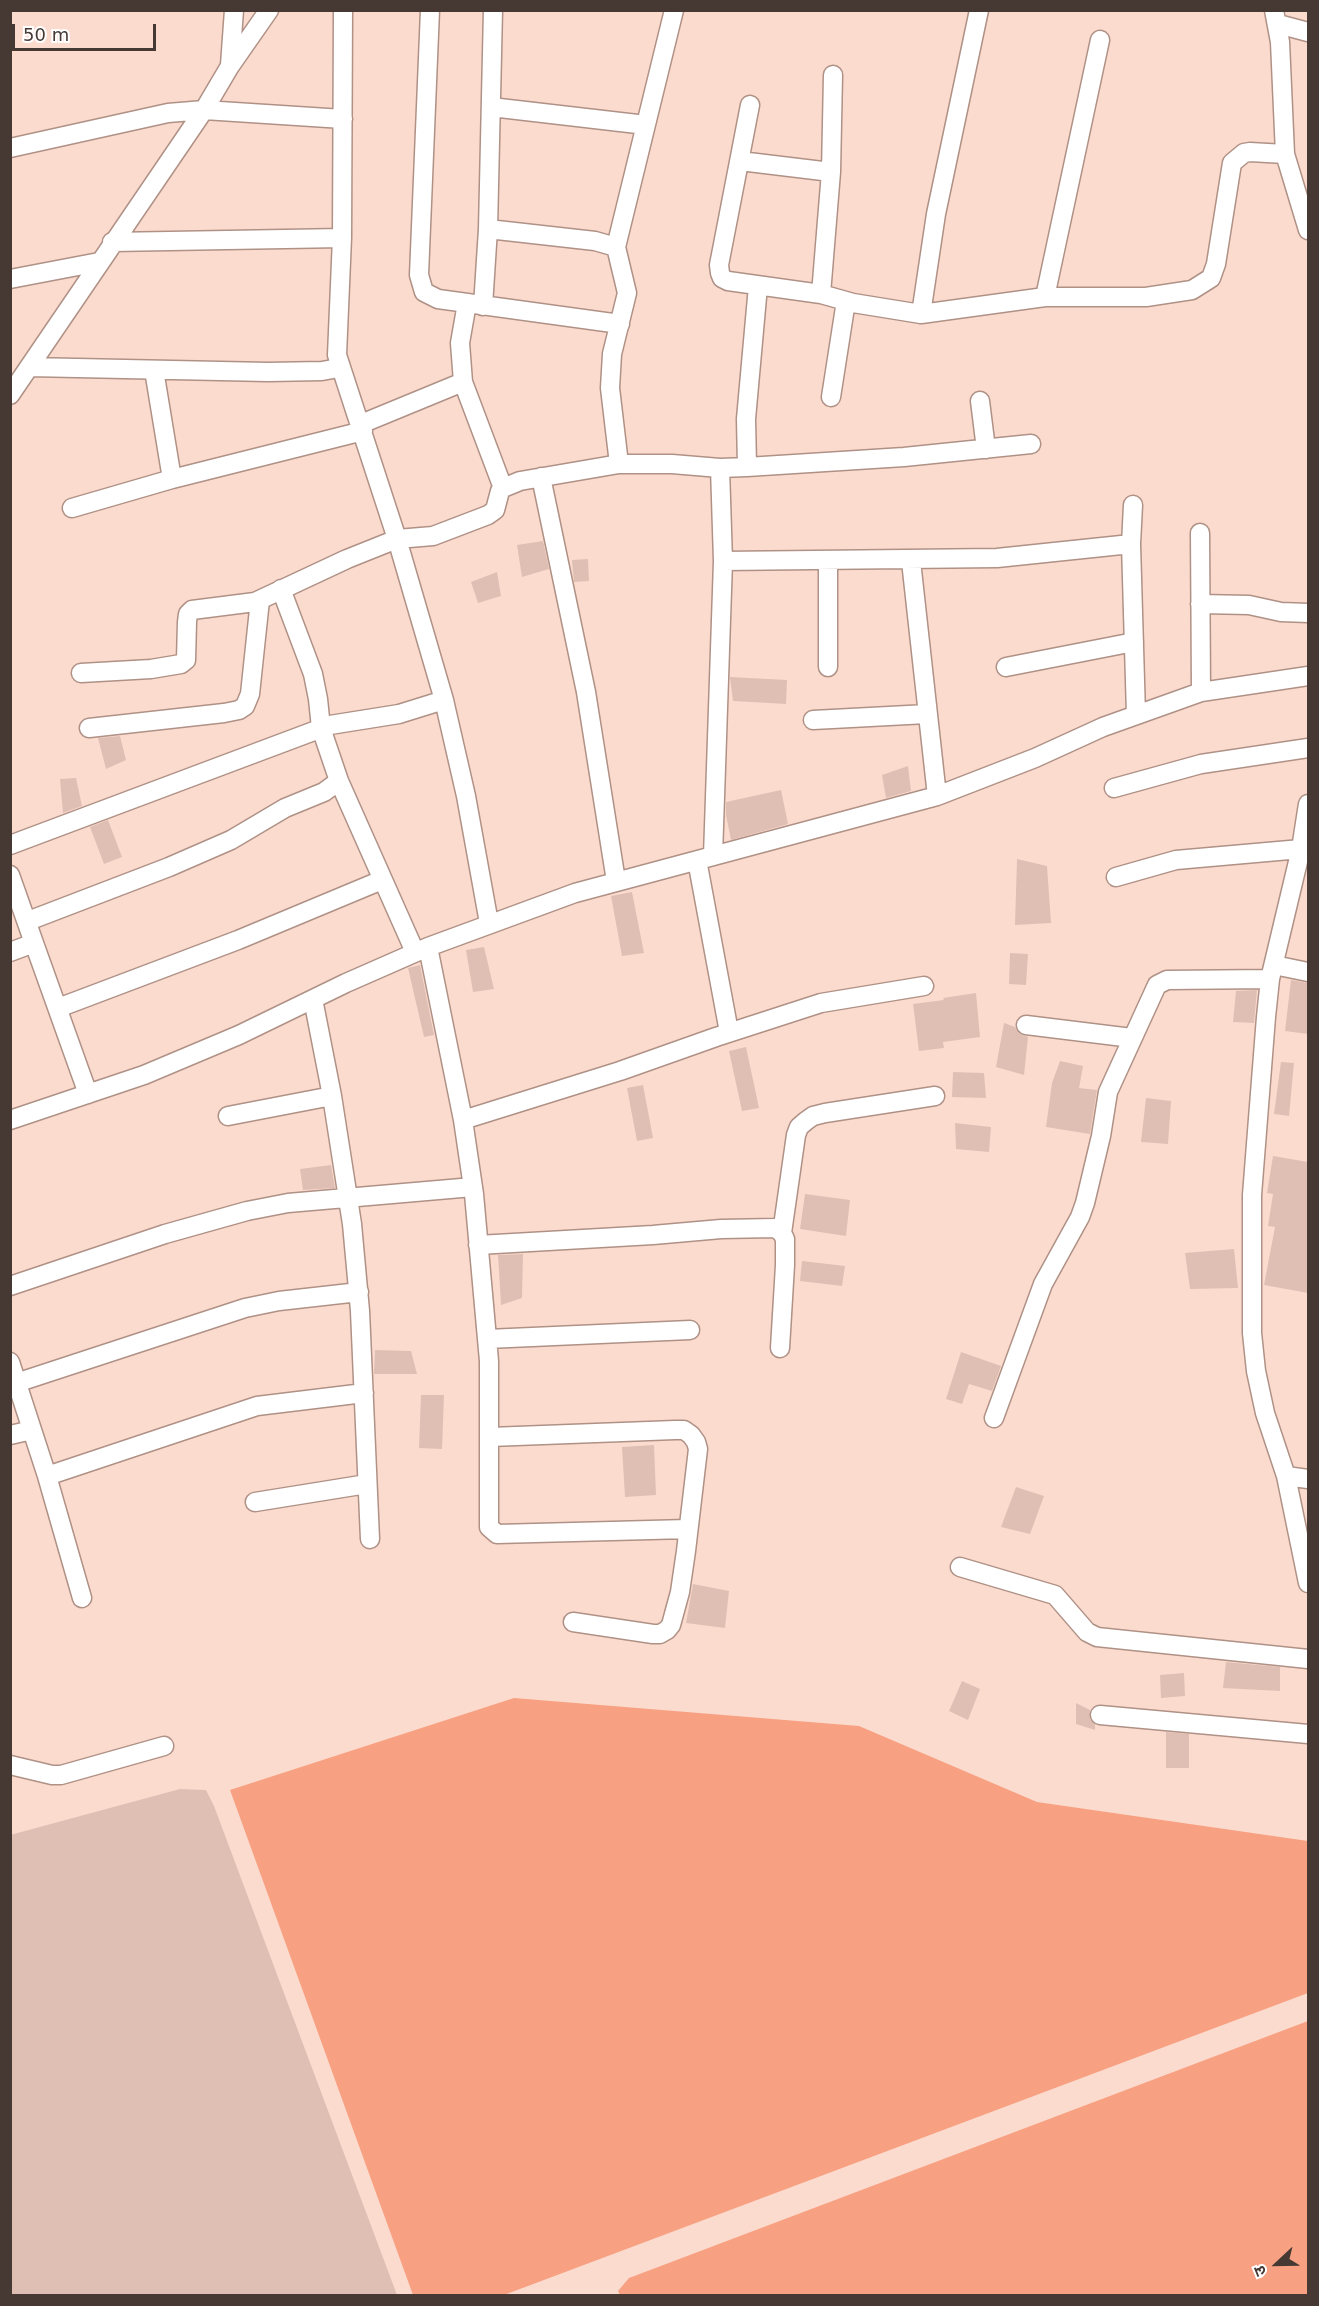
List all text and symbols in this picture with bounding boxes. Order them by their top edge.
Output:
scale bar [15,12,159,50]
text: 50 m [23,24,69,45]
north arrow [1247,2234,1307,2294]
text: उ [1249,2263,1270,2279]

